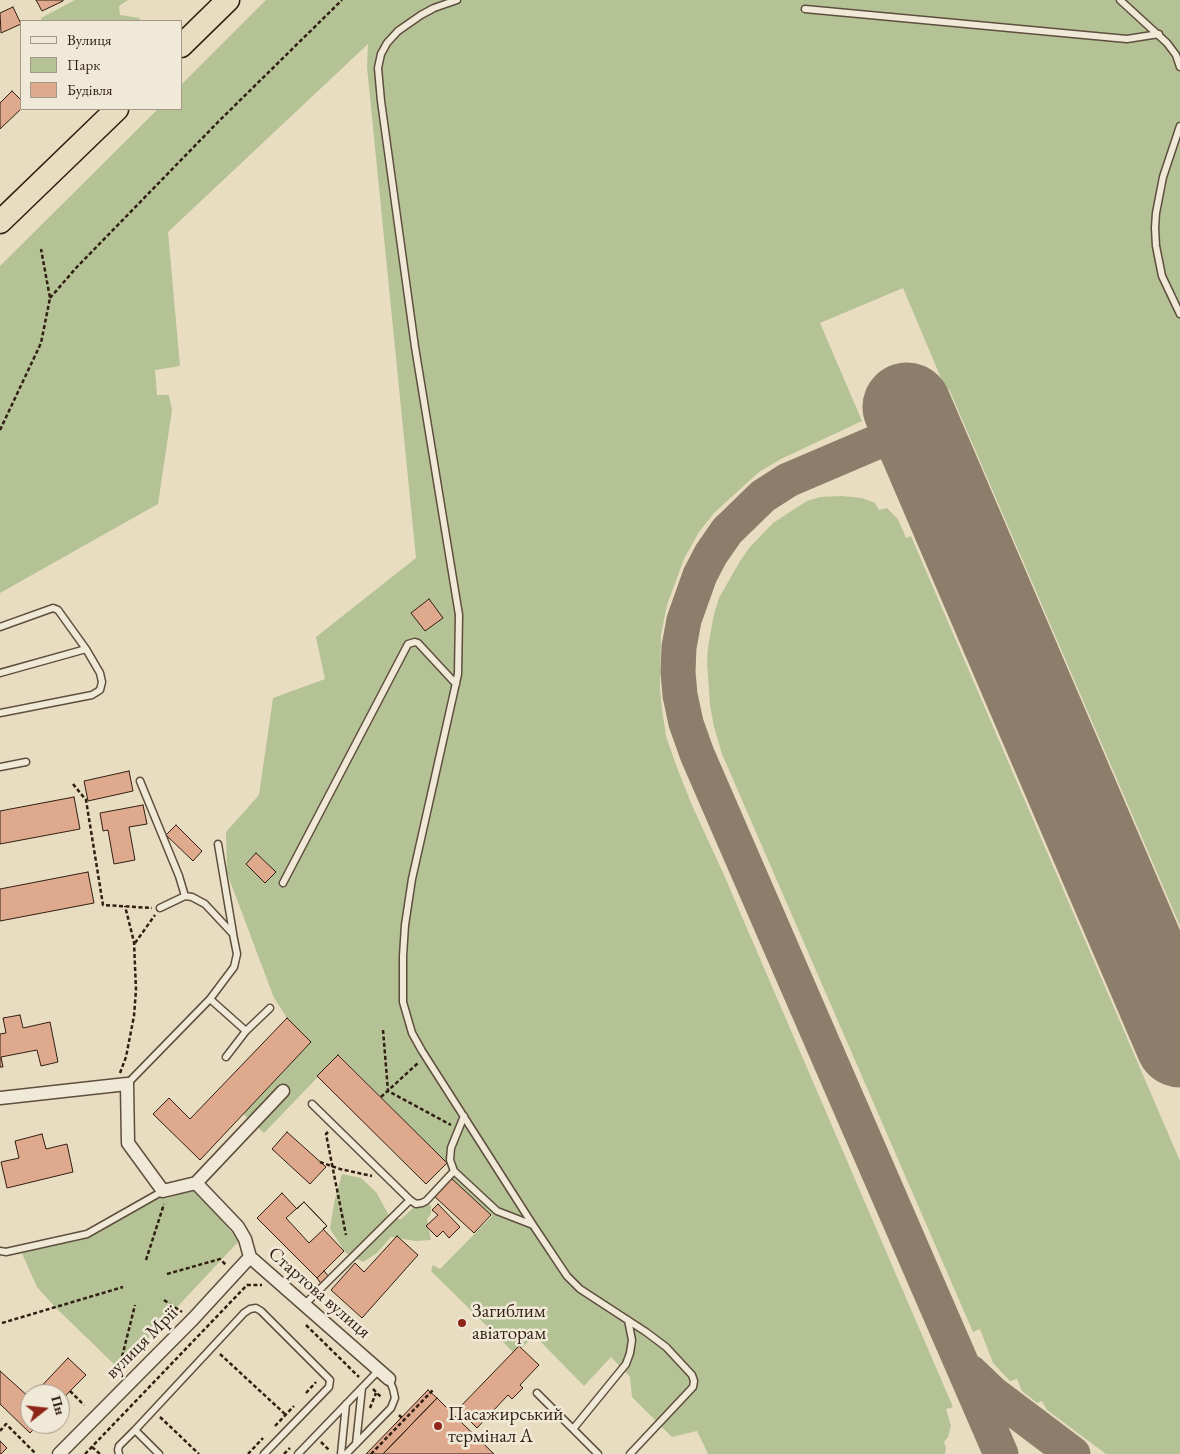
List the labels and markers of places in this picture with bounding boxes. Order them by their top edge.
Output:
place label: Загиблим авіаторам [472,1301,546,1345]
marker: Загиблим авіаторам [456,1317,468,1329]
place label: Пасажирський термінал A [448,1404,563,1448]
marker: Пасажирський термінал A [432,1420,444,1432]

